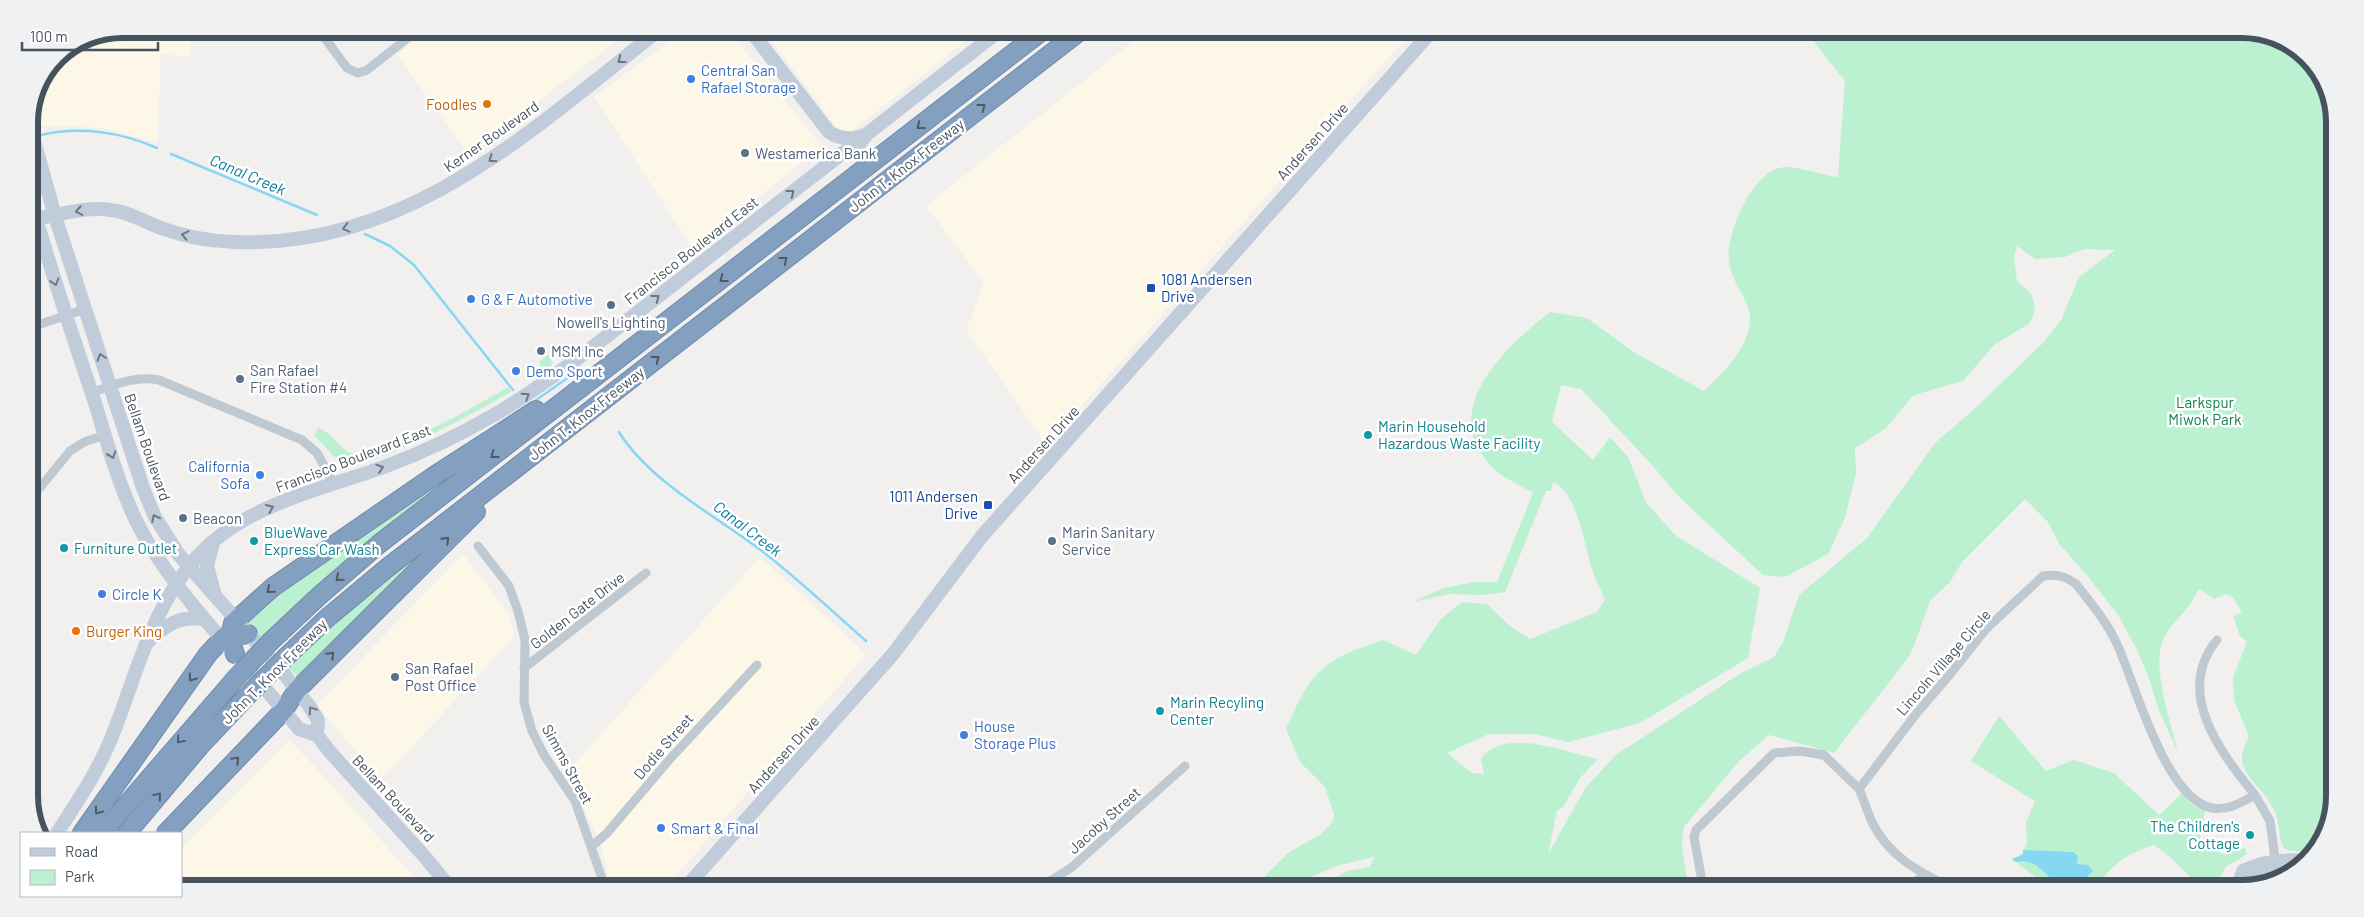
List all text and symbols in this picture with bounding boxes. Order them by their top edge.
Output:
scale bar [22,20,159,52]
text: 100 m [30,27,68,45]
one-way arrow [617,54,627,63]
place label: Central San Rafael Storage [701,61,796,96]
marker: Central San Rafael Storage [685,73,697,85]
place label: Foodles [426,95,477,113]
street label: Kerner Boulevard [440,97,542,175]
marker: Foodles [481,98,493,110]
street label: Andersen Drive [1272,98,1352,184]
one-way arrow [976,104,986,113]
street label: John T. Knox Freeway [845,114,967,216]
one-way arrow [917,120,926,128]
place label: Westamerica Bank [755,144,877,162]
marker: Westamerica Bank [739,147,751,159]
water label: Canal Creek [207,150,289,199]
one-way arrow [488,153,498,162]
one-way arrow [785,190,795,199]
street label: Francisco Boulevard East [621,192,761,308]
one-way arrow [74,206,83,216]
one-way arrow [342,222,350,232]
one-way arrow [181,230,190,241]
one-way arrow [778,257,788,266]
place label: 1081 Andersen Drive [1161,270,1252,305]
one-way arrow [719,273,728,282]
one-way arrow [49,278,59,286]
marker: 1081 Andersen Drive [1145,282,1157,294]
place label: G & F Automotive [481,290,593,308]
marker: G & F Automotive [465,293,477,305]
one-way arrow [650,295,659,304]
marker: Nowell's Lighting [605,299,617,311]
place label: Nowell's Lighting [556,313,666,331]
place label: MSM Inc [551,342,604,360]
marker: MSM Inc [535,345,547,357]
one-way arrow [96,354,106,362]
one-way arrow [650,357,659,365]
place label: San Rafael Fire Station #4 [250,361,347,396]
street label: John T. Knox Freeway [525,362,647,464]
place label: Demo Sport [526,362,603,380]
marker: Demo Sport [510,365,522,377]
marker: San Rafael Fire Station #4 [234,373,246,385]
street label: Bellam Boulevard [121,391,175,503]
one-way arrow [520,392,529,402]
park label: Larkspur Miwok Park [2168,393,2242,428]
street label: Andersen Drive [1003,401,1083,487]
place label: Marin Household Hazardous Waste Facility [1378,417,1540,452]
street label: Francisco Boulevard East [273,420,433,496]
marker: Marin Household Hazardous Waste Facility [1362,429,1374,441]
one-way arrow [491,450,500,458]
one-way arrow [107,451,117,459]
place label: California Sofa [188,457,250,492]
one-way arrow [376,464,384,474]
marker: California Sofa [254,469,266,481]
place label: 1011 Andersen Drive [889,487,978,522]
water label: Canal Creek [710,496,786,560]
marker: 1011 Andersen Drive [982,499,994,511]
one-way arrow [265,504,274,514]
place label: Beacon [193,509,242,527]
marker: Beacon [177,512,189,524]
one-way arrow [151,514,161,523]
place label: BlueWave Express Car Wash [264,523,380,558]
place label: Marin Sanitary Service [1062,523,1155,558]
marker: BlueWave Express Car Wash [248,535,260,547]
marker: Marin Sanitary Service [1046,535,1058,547]
one-way arrow [440,537,449,546]
place label: Furniture Outlet [74,539,177,557]
marker: Furniture Outlet [58,542,70,554]
street label: Golden Gate Drive [526,568,628,652]
one-way arrow [336,572,345,581]
place label: Circle K [112,585,162,603]
one-way arrow [266,585,275,594]
marker: Circle K [96,588,108,600]
street label: Lincoln Village Circle [1892,605,1994,719]
street label: John T. Knox Freeway [218,615,330,727]
place label: Burger King [86,622,162,640]
marker: Burger King [70,625,82,637]
one-way arrow [326,652,335,661]
place label: San Rafael Post Office [405,659,477,694]
marker: San Rafael Post Office [389,671,401,683]
one-way arrow [188,673,198,682]
place label: Marin Recyling Center [1170,693,1264,728]
marker: Marin Recyling Center [1154,705,1166,717]
one-way arrow [309,707,318,716]
street label: Dodie Street [630,709,696,783]
street label: Andersen Drive [743,711,823,797]
place label: House Storage Plus [974,717,1056,752]
street label: Simms Street [539,721,597,807]
marker: House Storage Plus [958,729,970,741]
one-way arrow [177,735,186,744]
street label: Bellam Boulevard [349,751,439,845]
one-way arrow [230,756,239,765]
street label: Jacoby Street [1064,783,1144,857]
one-way arrow [152,793,161,802]
one-way arrow [96,805,104,814]
place label: The Children's Cottage [2150,817,2240,852]
place label: Smart & Final [671,819,758,837]
marker: Smart & Final [655,822,667,834]
marker: The Children's Cottage [2244,829,2256,841]
legend [20,832,182,897]
text: Road [65,842,98,860]
text: Park [65,867,95,885]

